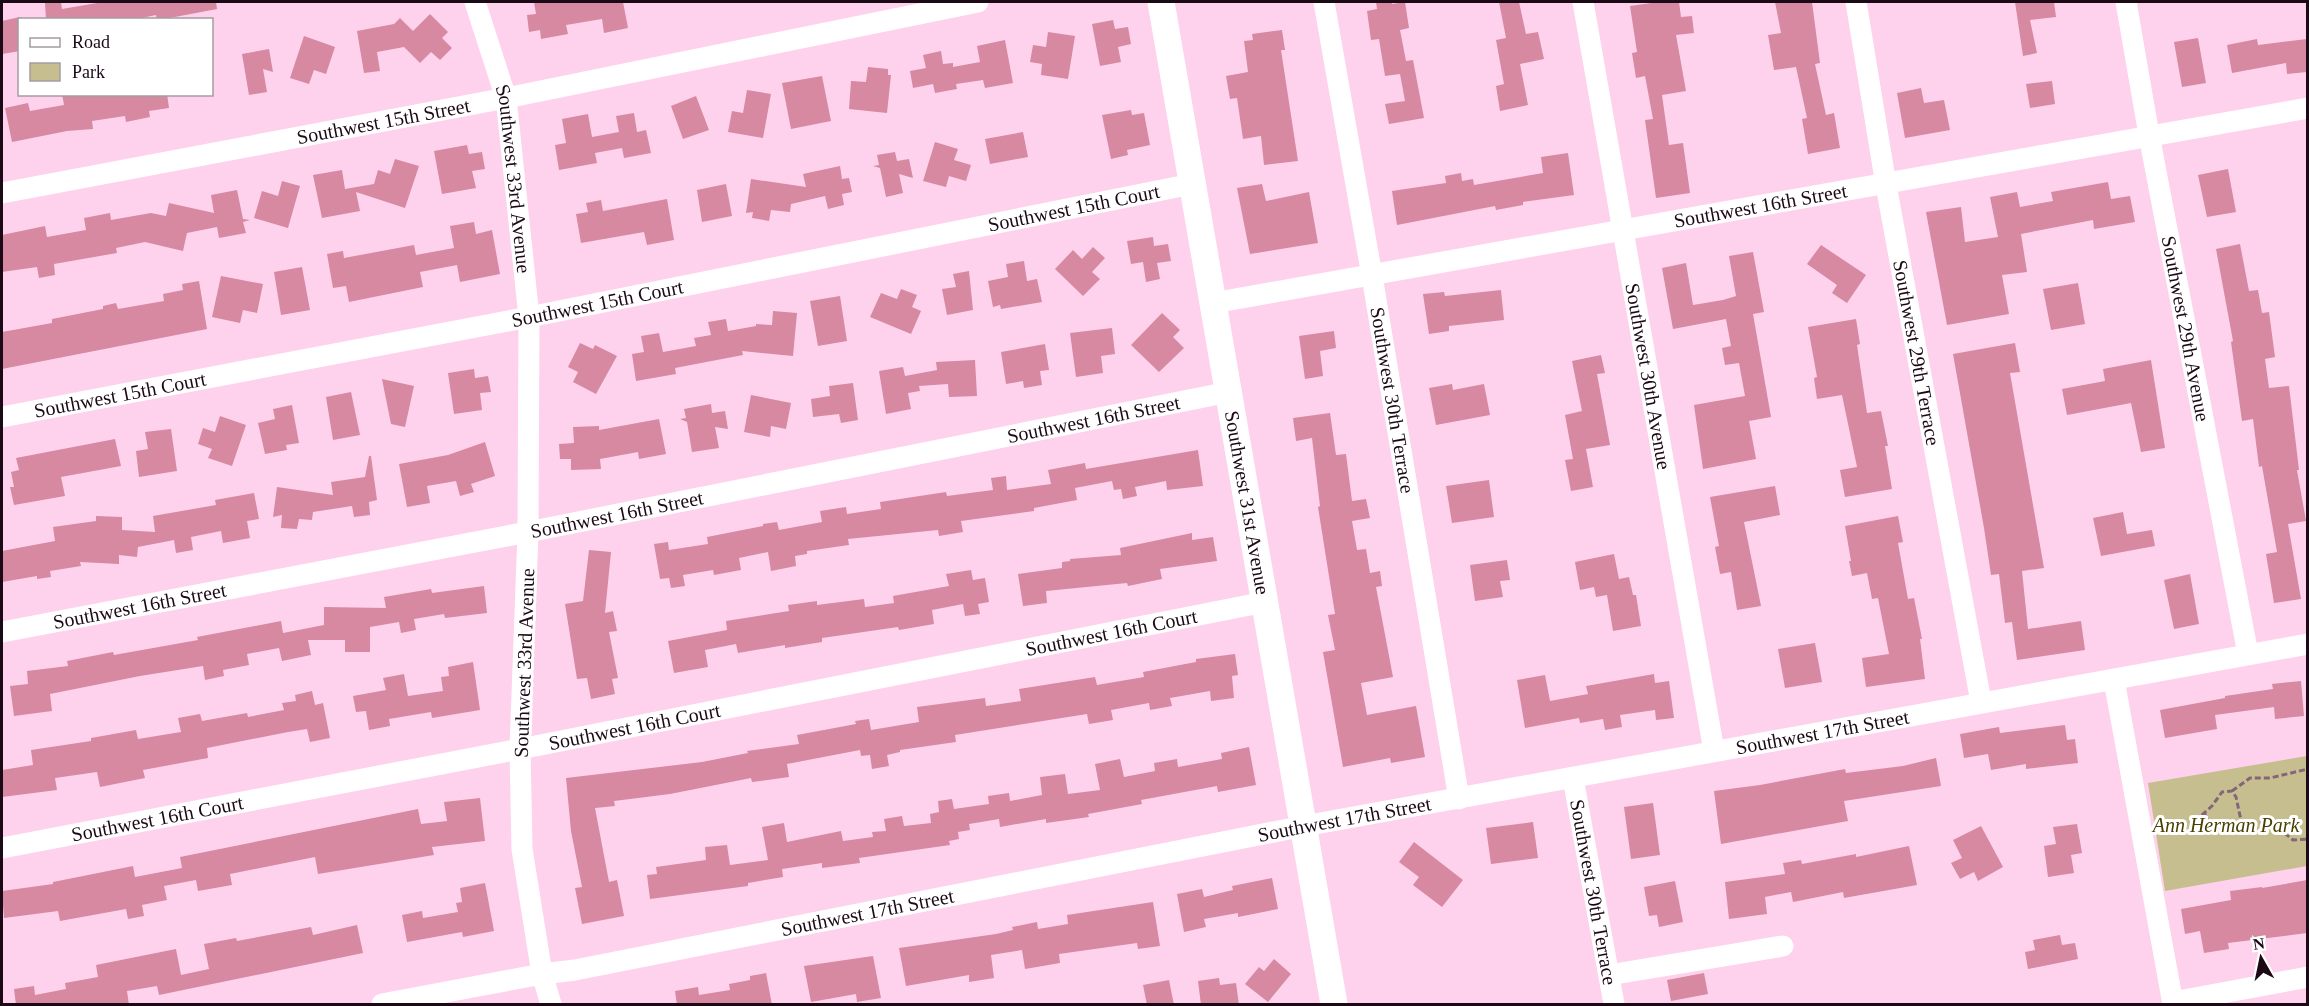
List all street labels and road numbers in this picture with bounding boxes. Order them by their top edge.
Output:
street label: Southwest 33rd Avenue [491,82,535,274]
street label: Southwest 15th Street [295,94,472,148]
street label: Southwest 16th Street [1672,179,1849,232]
street label: Southwest 15th Court [986,180,1162,236]
street label: Southwest 29th Avenue [2157,234,2214,423]
street label: Southwest 29th Terrace [1889,258,1945,447]
street label: Southwest 15th Court [510,275,685,331]
street label: Southwest 30th Avenue [1621,282,1676,471]
street label: Southwest 30th Terrace [1366,305,1419,495]
street label: Southwest 15th Court [32,367,208,422]
street label: Southwest 16th Street [1005,391,1182,447]
street label: Southwest 31st Avenue [1221,409,1274,596]
street label: Southwest 16th Street [529,486,706,542]
street label: Southwest 33rd Avenue [510,568,538,758]
street label: Southwest 16th Street [51,579,228,633]
street label: Southwest 16th Court [1023,605,1199,660]
street label: Southwest 16th Court [547,699,723,754]
street label: Southwest 17th Street [1734,705,1911,759]
street label: Southwest 16th Court [69,791,245,846]
street label: Southwest 17th Street [1256,792,1433,846]
street label: Southwest 30th Terrace [1566,798,1621,987]
street label: Southwest 17th Street [779,884,956,940]

